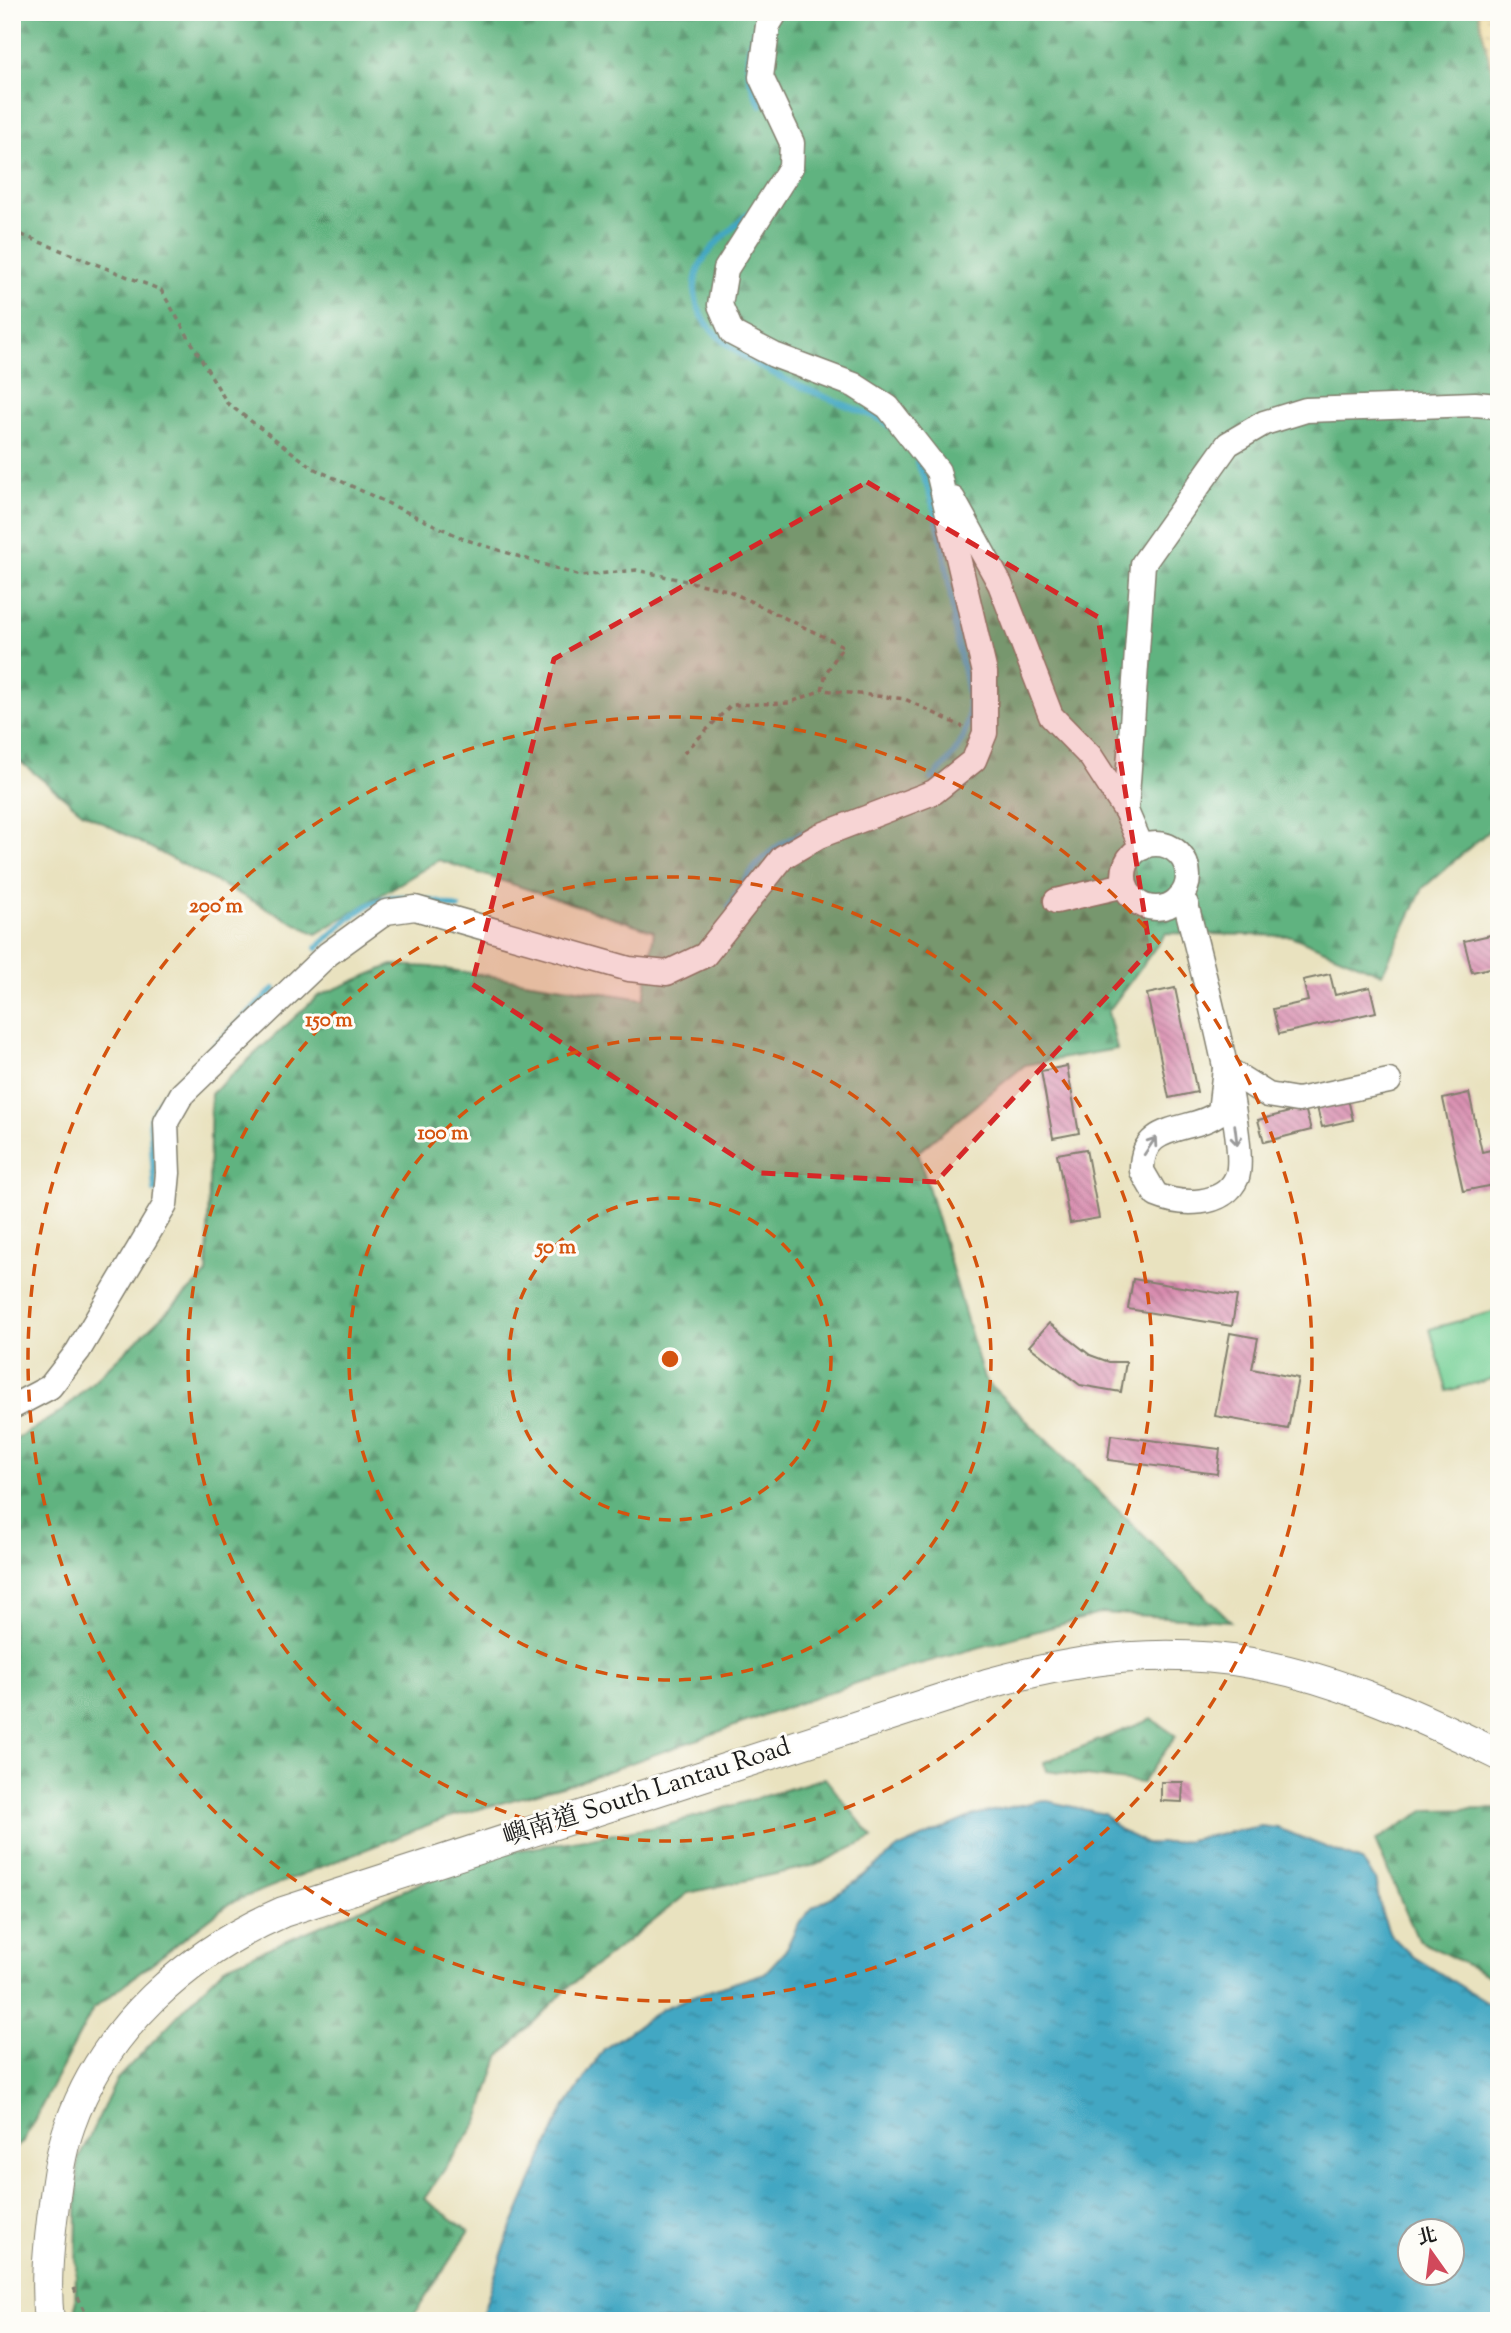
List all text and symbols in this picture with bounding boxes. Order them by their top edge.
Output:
text: 200 m [189,892,244,922]
text: 150 m [305,1006,353,1036]
text: 100 m [418,1119,469,1149]
one-way arrow [1230,1124,1243,1146]
one-way arrow [1143,1137,1158,1156]
text: 50 m [534,1233,577,1263]
centre of rings [658,1347,682,1371]
street label: 嶼南道 South Lantau Road [499,1729,796,1857]
north arrow [1396,2218,1466,2288]
text: 北 [1415,2223,1440,2253]

